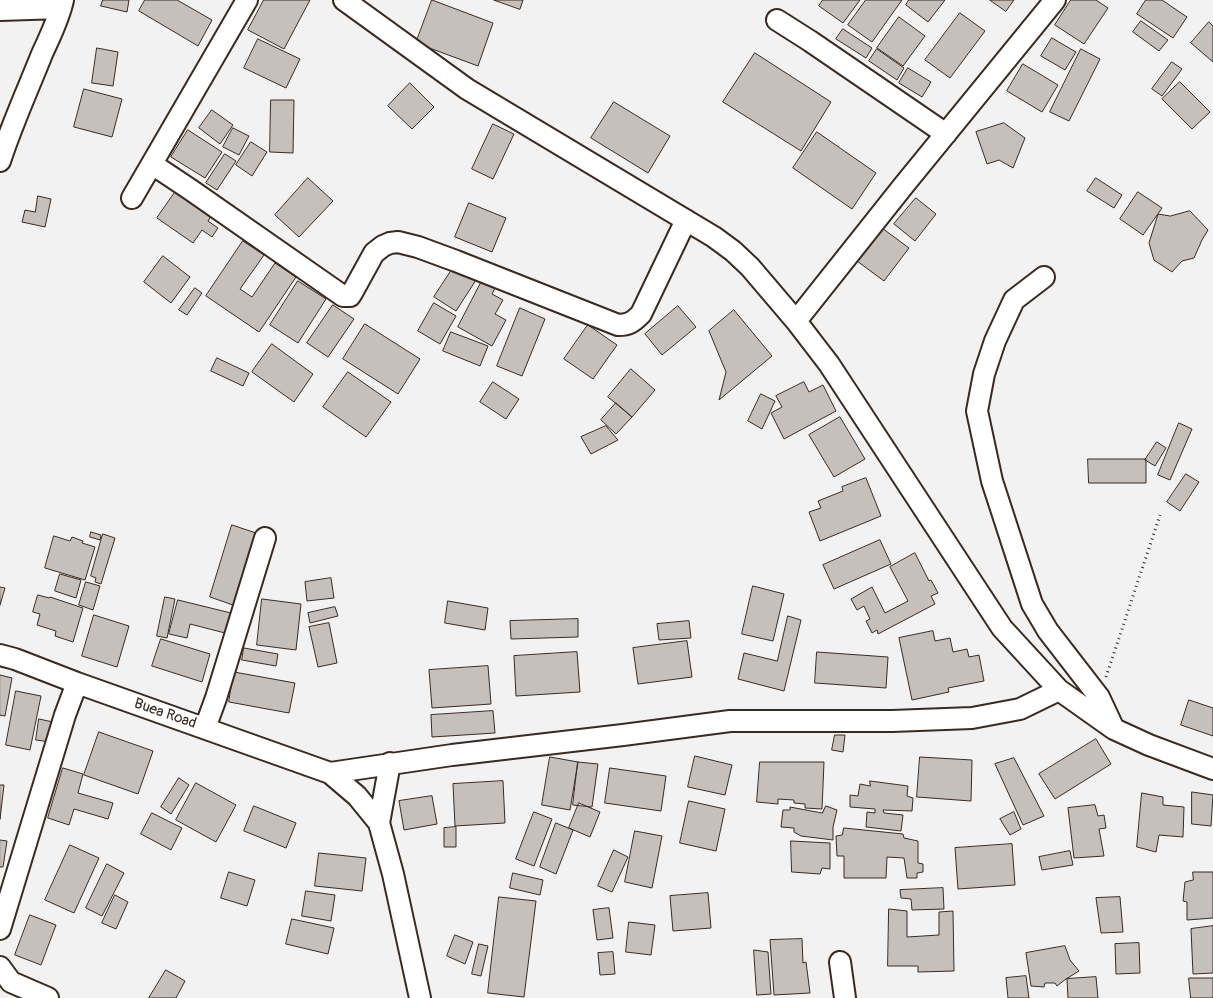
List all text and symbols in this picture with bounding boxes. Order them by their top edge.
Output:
street label: Buea Road [131,695,199,733]

